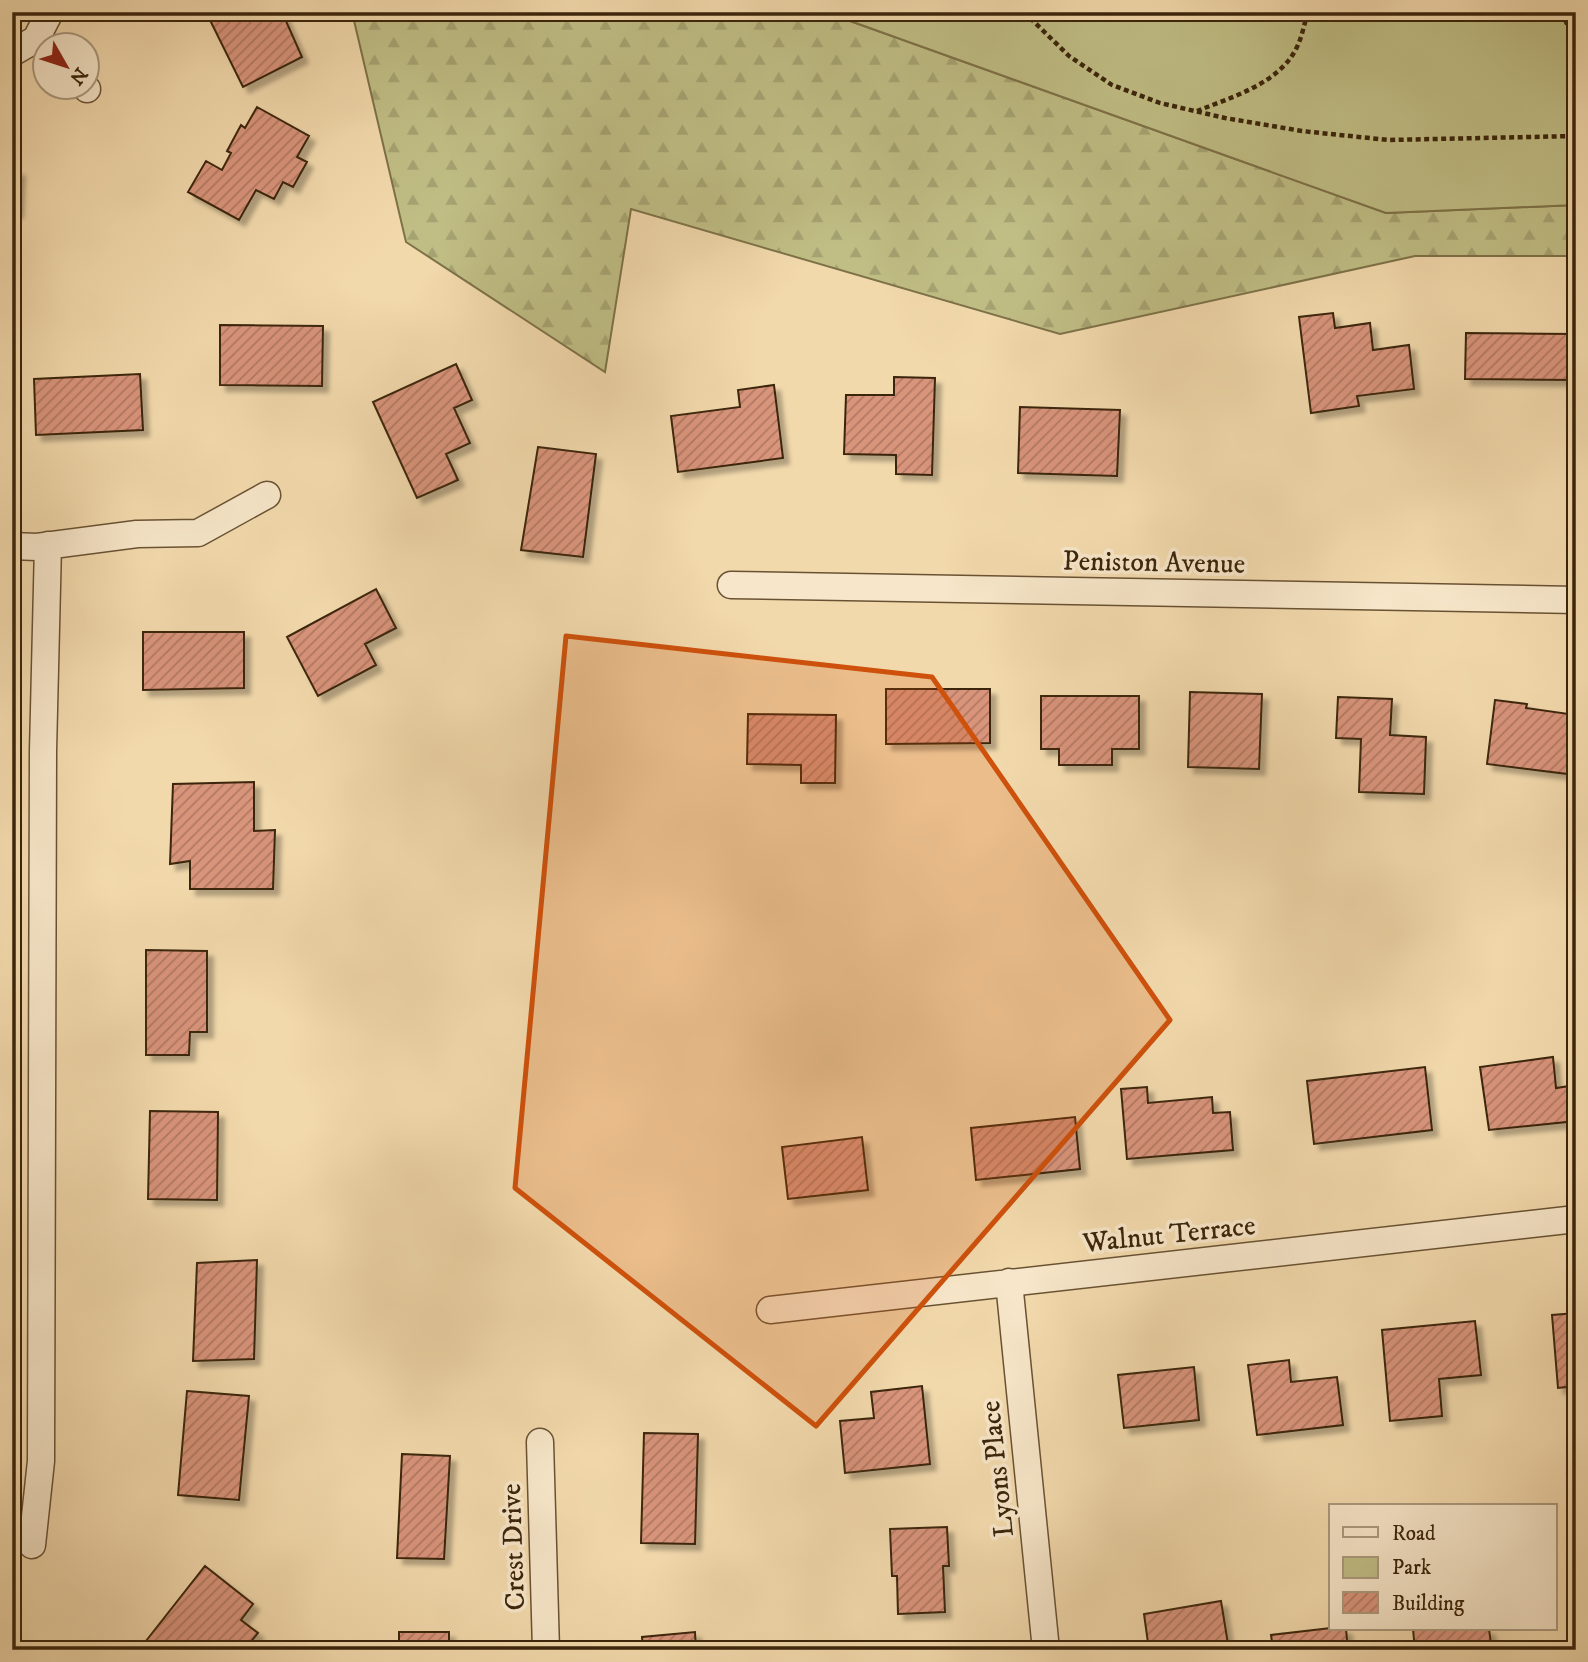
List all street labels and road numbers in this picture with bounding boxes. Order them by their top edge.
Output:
street label: Peniston Avenue [1062,543,1246,582]
street label: Walnut Terrace [1080,1208,1257,1261]
street label: Lyons Place [973,1399,1022,1539]
street label: Crest Drive [494,1483,533,1611]

